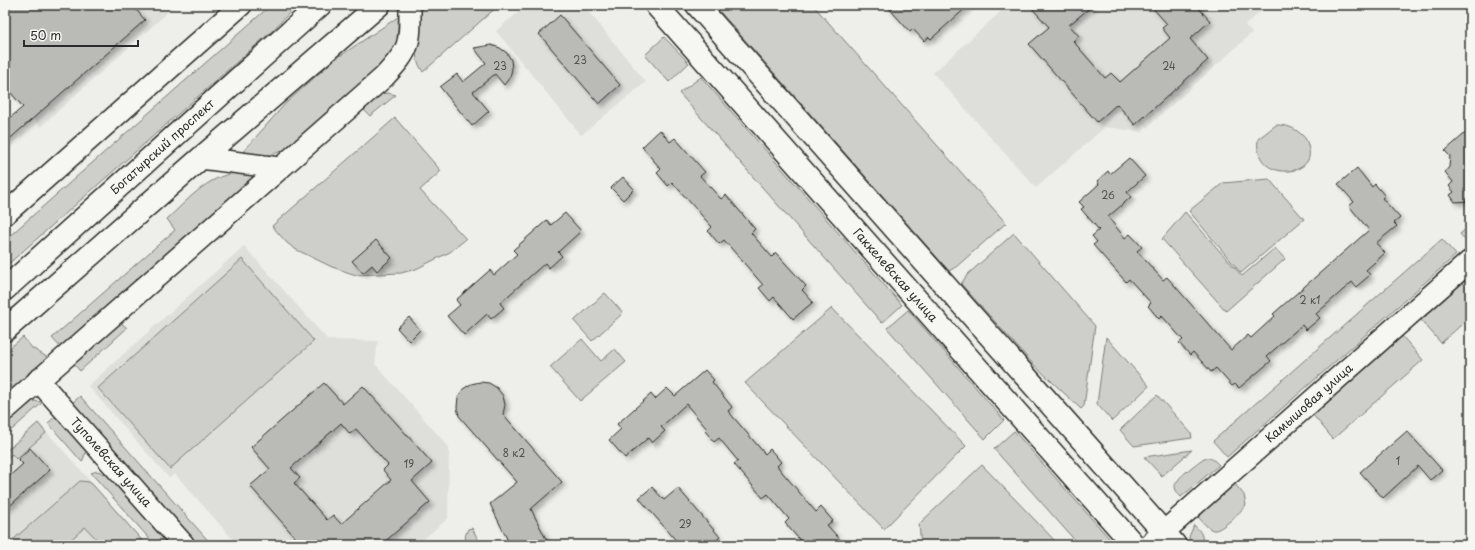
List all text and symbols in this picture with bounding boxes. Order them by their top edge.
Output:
scale bar [24,22,138,48]
text: 50 m [30,26,61,44]
house number: 23 [573,52,587,67]
house number: 23 [493,58,507,73]
house number: 24 [1162,58,1176,73]
street label: Богатырский проспект [106,94,218,198]
house number: 26 [1101,187,1115,202]
street label: Гаккелевская улица [850,224,943,326]
house number: 2 к1 [1300,292,1320,307]
street label: Камышовая улица [1261,358,1357,446]
street label: Туполевская улица [67,413,157,511]
house number: 8 к2 [503,445,525,460]
house number: 1 [1396,453,1400,468]
house number: 19 [404,456,414,471]
house number: 29 [679,516,692,531]

